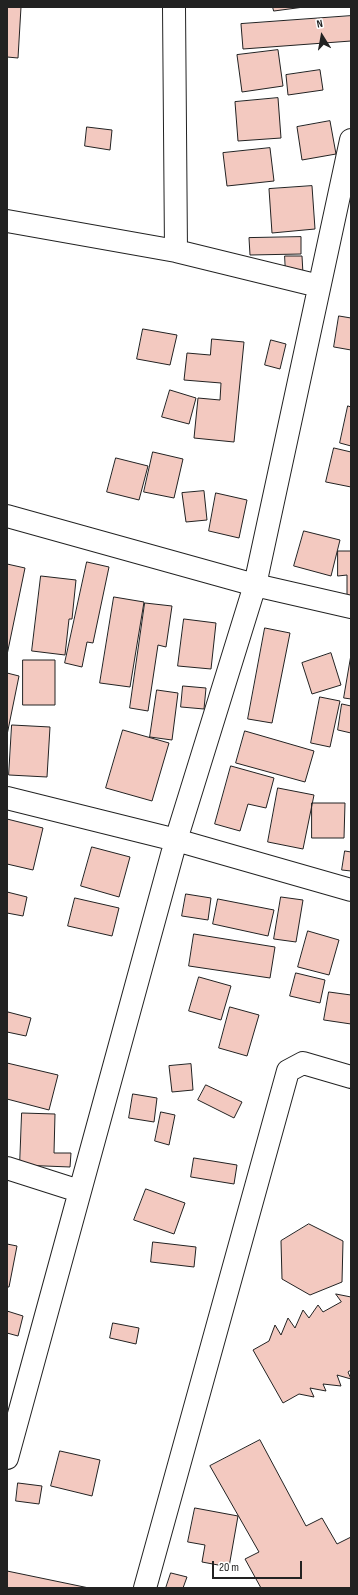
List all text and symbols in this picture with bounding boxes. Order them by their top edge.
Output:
north arrow [302,16,342,56]
text: N [315,17,324,31]
scale bar [214,1553,304,1579]
text: 20 m [219,1560,239,1575]

